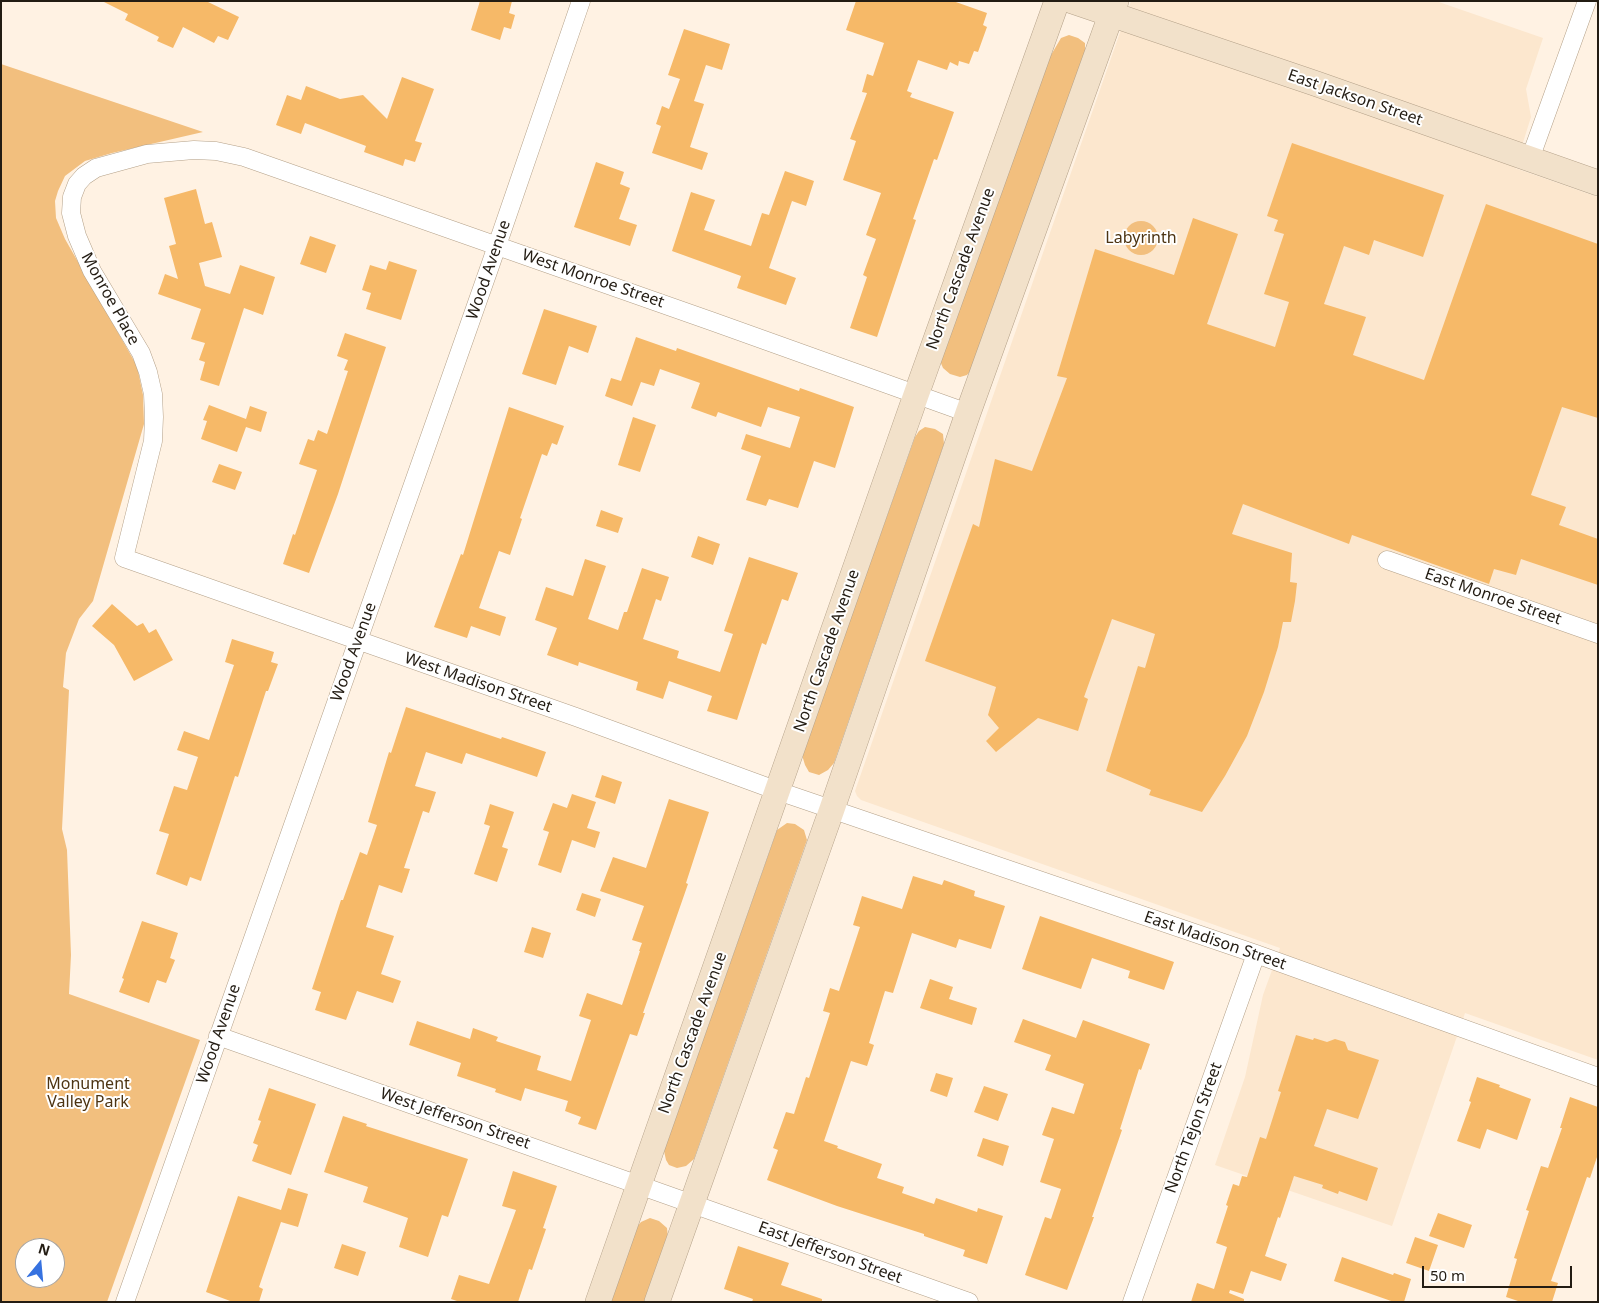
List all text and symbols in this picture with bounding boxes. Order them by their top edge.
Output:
street label: East Jackson Street [1285,66,1425,130]
street label: North Cascade Avenue [923,185,999,353]
street label: Wood Avenue [463,218,515,322]
park label: Labyrinth [1105,228,1177,248]
street label: West Monroe Street [519,246,667,312]
street label: Monroe Place [77,249,143,349]
street label: East Monroe Street [1422,565,1564,629]
street label: North Cascade Avenue [790,567,864,735]
street label: Wood Avenue [327,600,381,704]
street label: West Madison Street [402,649,554,717]
street label: East Madison Street [1141,908,1289,974]
street label: North Cascade Avenue [655,949,731,1117]
street label: Wood Avenue [193,982,245,1086]
street label: North Tejon Street [1161,1060,1227,1196]
park label: Monument Valley Park [46,1074,130,1112]
street label: West Jefferson Street [378,1084,532,1154]
street label: East Jefferson Street [756,1218,904,1288]
north arrow [15,1238,65,1288]
text: N [36,1238,52,1260]
scale bar [1424,1256,1574,1288]
text: 50 m [1430,1265,1465,1285]

